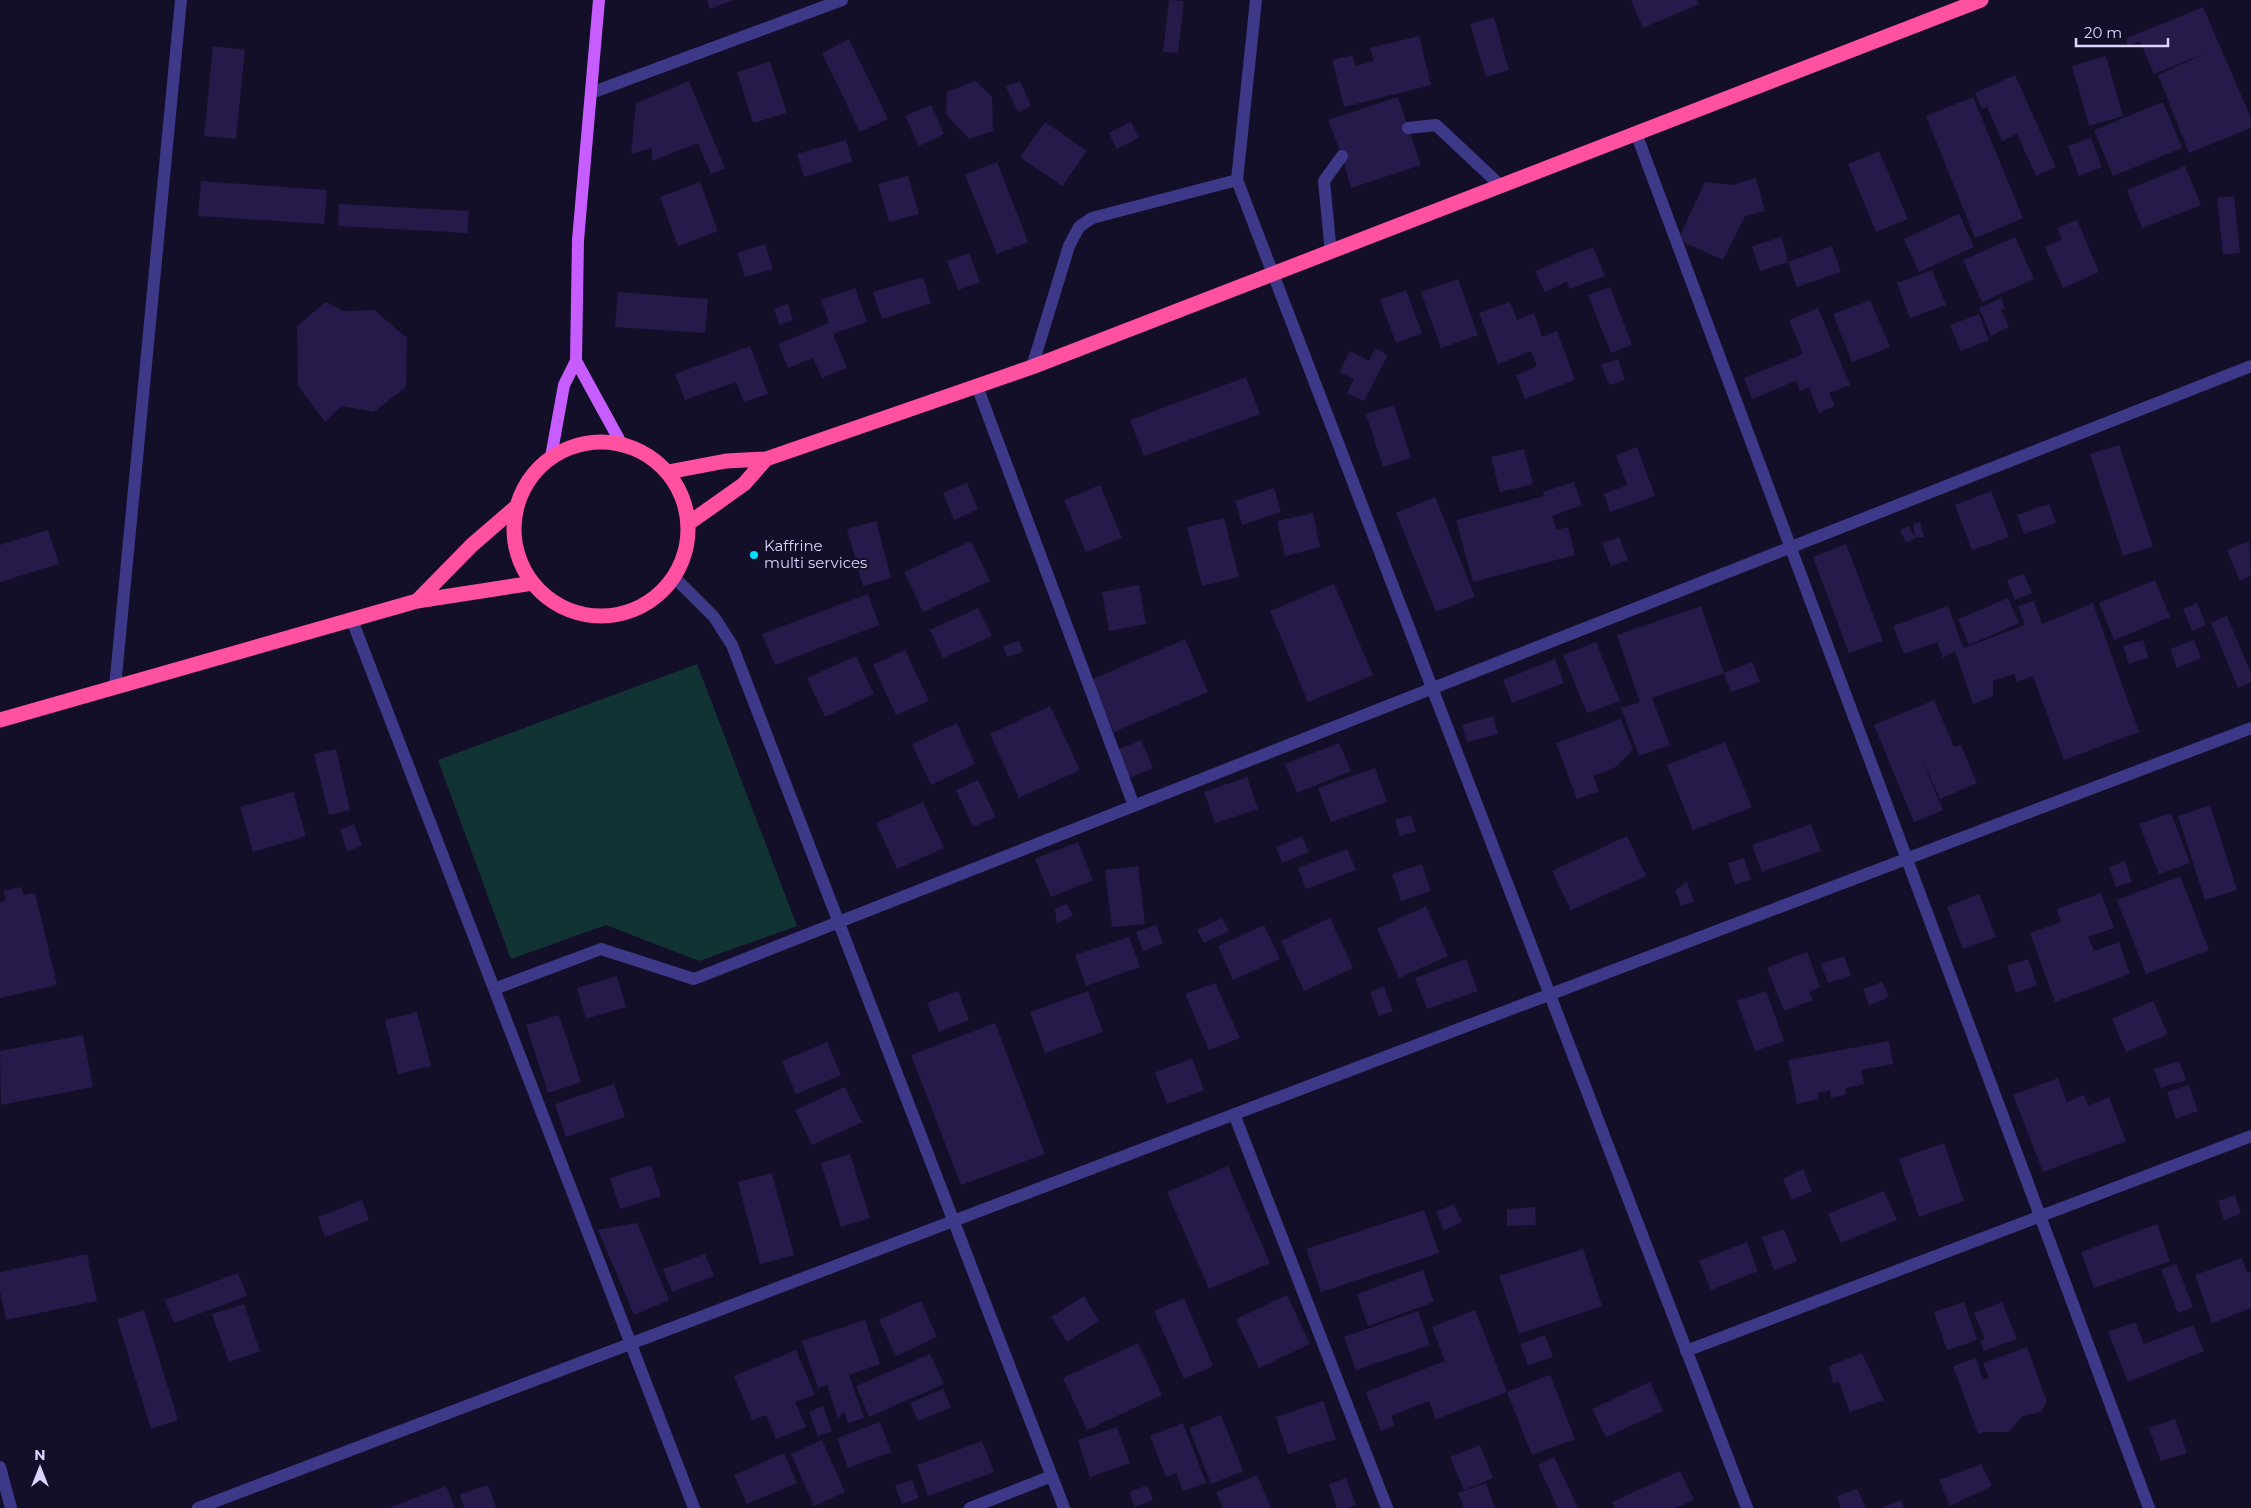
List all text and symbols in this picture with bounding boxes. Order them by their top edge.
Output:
scale bar [2076,15,2168,47]
text: 20 m [2084,23,2122,42]
place label: Kaffrine multi services [764,536,867,572]
marker: Kaffrine multi services [748,549,760,561]
north arrow [15,1443,65,1493]
text: N [34,1446,46,1464]

